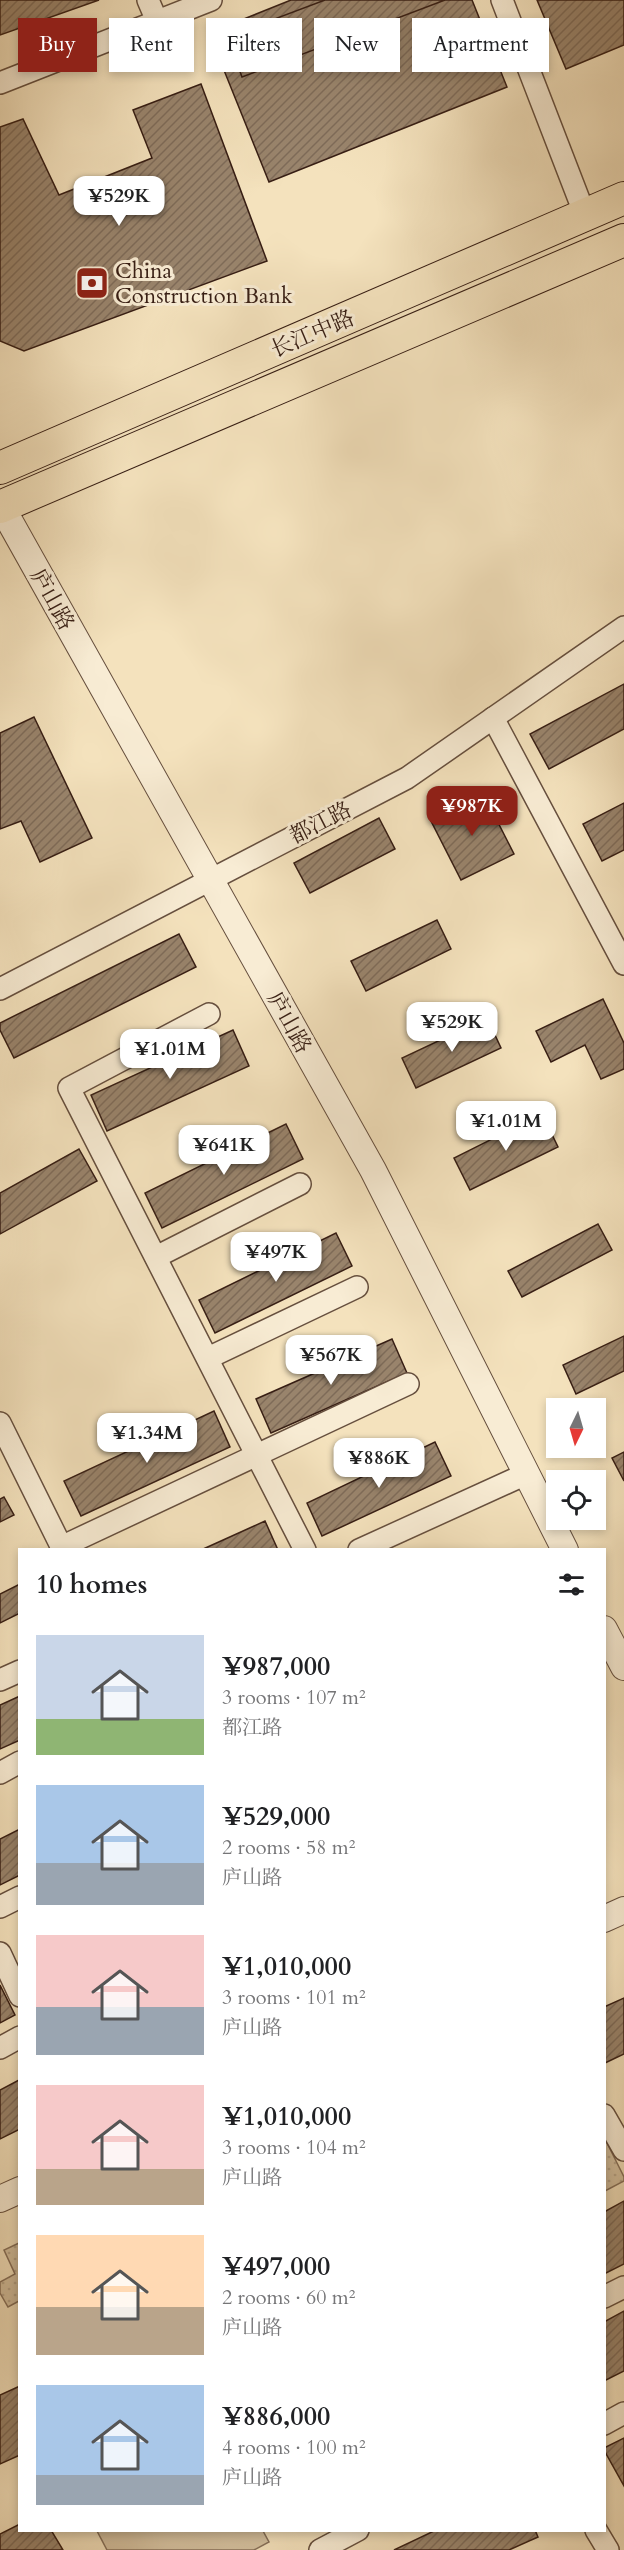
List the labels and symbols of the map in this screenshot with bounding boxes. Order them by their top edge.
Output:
pin: ¥529K [77,176,161,227]
place label: China Construction Bank [115,256,293,311]
bank icon: China Construction Bank [74,265,110,301]
street label: 长江中路 [266,303,359,365]
street label: 庐山路 [23,563,81,636]
pin: ¥987K [430,786,514,837]
street label: 都江路 [284,795,357,851]
street label: 庐山路 [260,986,318,1059]
pin: ¥529K [410,1002,494,1053]
pin: ¥1.01M [121,1029,219,1080]
pin: ¥1.01M [457,1101,555,1152]
pin: ¥641K [182,1125,266,1176]
pin: ¥497K [234,1232,318,1283]
pin: ¥567K [289,1335,373,1386]
north arrow [546,1398,606,1458]
pin: ¥1.34M [98,1413,196,1464]
pin: ¥886K [337,1438,421,1489]

